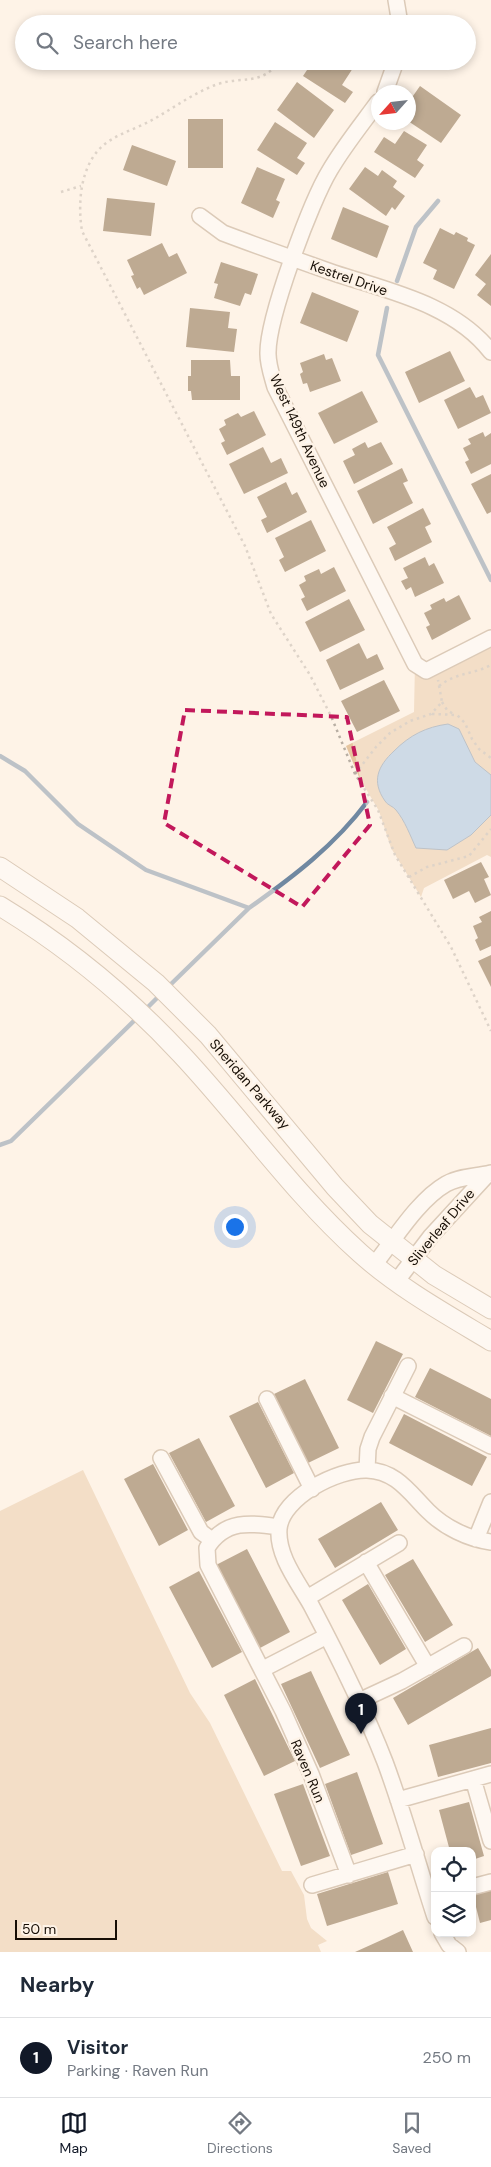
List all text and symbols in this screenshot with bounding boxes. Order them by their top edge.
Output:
search box [15,15,476,70]
icon: search [33,29,61,57]
text: Search here [73,30,178,55]
north arrow [371,85,416,130]
street label: Kestrel Drive [308,256,390,300]
street label: West 149th Avenue [266,371,334,491]
street label: Sheridan Parkway [206,1035,294,1133]
street label: Sliverleaf Drive [404,1185,478,1269]
your location [222,1214,248,1240]
pin: 1 [345,1693,377,1734]
street label: Raven Run [287,1737,329,1805]
map controls [431,1847,476,1937]
button: locate [431,1847,476,1892]
button: layers [431,1892,476,1937]
scale bar [15,1917,118,1940]
text: 50 m [22,1920,56,1938]
text: Nearby [20,1971,94,1999]
text: Visitor [67,2035,128,2060]
text: 1 [33,2047,39,2068]
text: 250 m [423,2047,471,2068]
text: Parking · Raven Run [67,2060,208,2081]
tab: Map [60,2109,88,2157]
tab: Directions [207,2109,273,2157]
tab: Saved [392,2109,431,2157]

